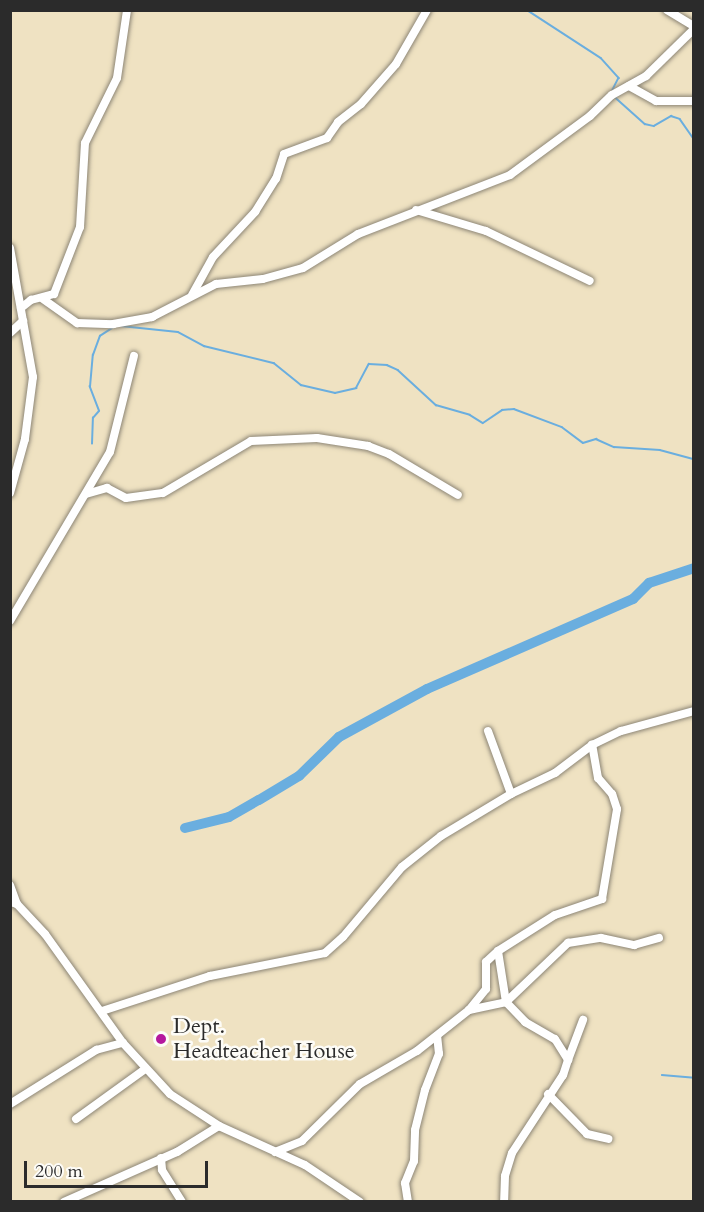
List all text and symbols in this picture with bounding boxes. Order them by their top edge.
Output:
place label: Dept. Headteacher House [173,1013,355,1064]
marker: Dept. Headteacher House [154,1032,168,1046]
scale bar [27,1149,212,1187]
text: 200 m [35,1159,83,1184]

